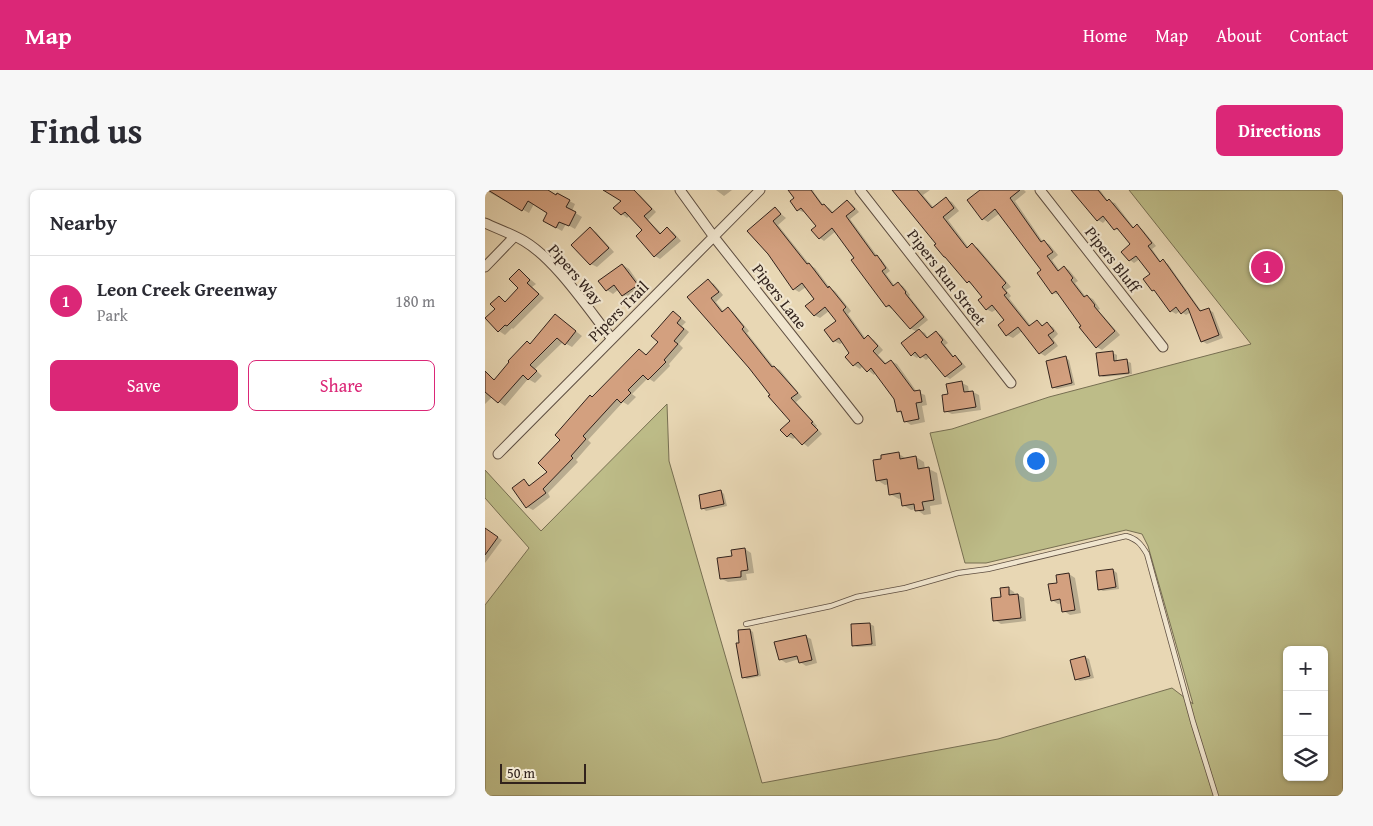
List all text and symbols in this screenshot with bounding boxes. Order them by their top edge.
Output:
text: Map [25,18,72,53]
text: Home [1083,22,1127,49]
text: Map [1155,22,1188,49]
text: About [1216,22,1262,49]
text: Contact [1290,22,1348,49]
text: Find us [30,105,143,156]
button: Directions [1216,105,1343,156]
text: Nearby [50,207,117,238]
street label: Pipers Bluff [1079,221,1148,299]
street label: Pipers Run Street [902,224,993,331]
street label: Pipers Way [543,238,609,310]
pin: 1 [1251,248,1283,286]
street label: Pipers Lane [747,258,813,334]
text: Leon Creek Greenway [97,275,277,303]
street label: Pipers Trail [582,275,654,347]
text: 1 [62,289,70,313]
text: 180 m [395,289,435,313]
text: Park [97,303,128,327]
button: Save [50,360,238,411]
button: Share [248,360,435,411]
your location [1023,448,1049,474]
map controls [1283,646,1328,781]
button: + [1283,646,1328,691]
button: − [1283,691,1328,736]
button: layers [1283,736,1328,781]
scale bar [500,761,586,784]
text: 50 m [507,763,535,783]

